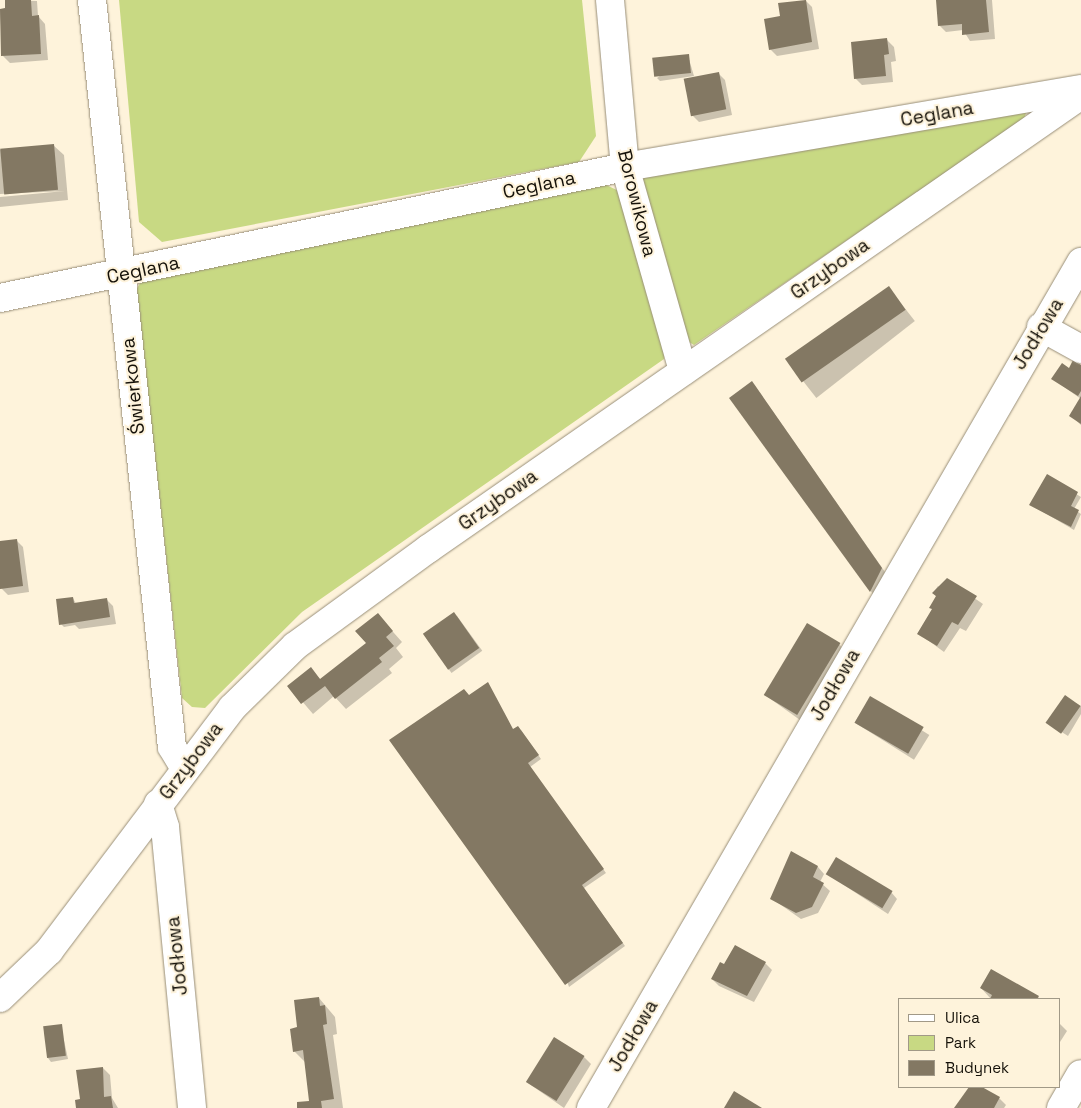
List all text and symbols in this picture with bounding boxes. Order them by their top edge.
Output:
street label: Ceglana [899,96,975,132]
street label: Borowikowa [613,147,661,259]
street label: Ceglana [501,166,577,204]
street label: Grzybowa [786,234,874,304]
street label: Ceglana [105,251,181,289]
street label: Jodłowa [1008,294,1068,374]
street label: Świerkowa [117,336,149,436]
street label: Grzybowa [454,465,542,535]
street label: Jodłowa [805,645,865,725]
street label: Grzybowa [155,718,227,804]
street label: Jodłowa [162,915,192,997]
street label: Jodłowa [603,996,663,1076]
legend [898,998,1061,1088]
text: Ulica [945,1008,980,1027]
text: Park [945,1033,976,1052]
text: Budynek [945,1058,1009,1077]

